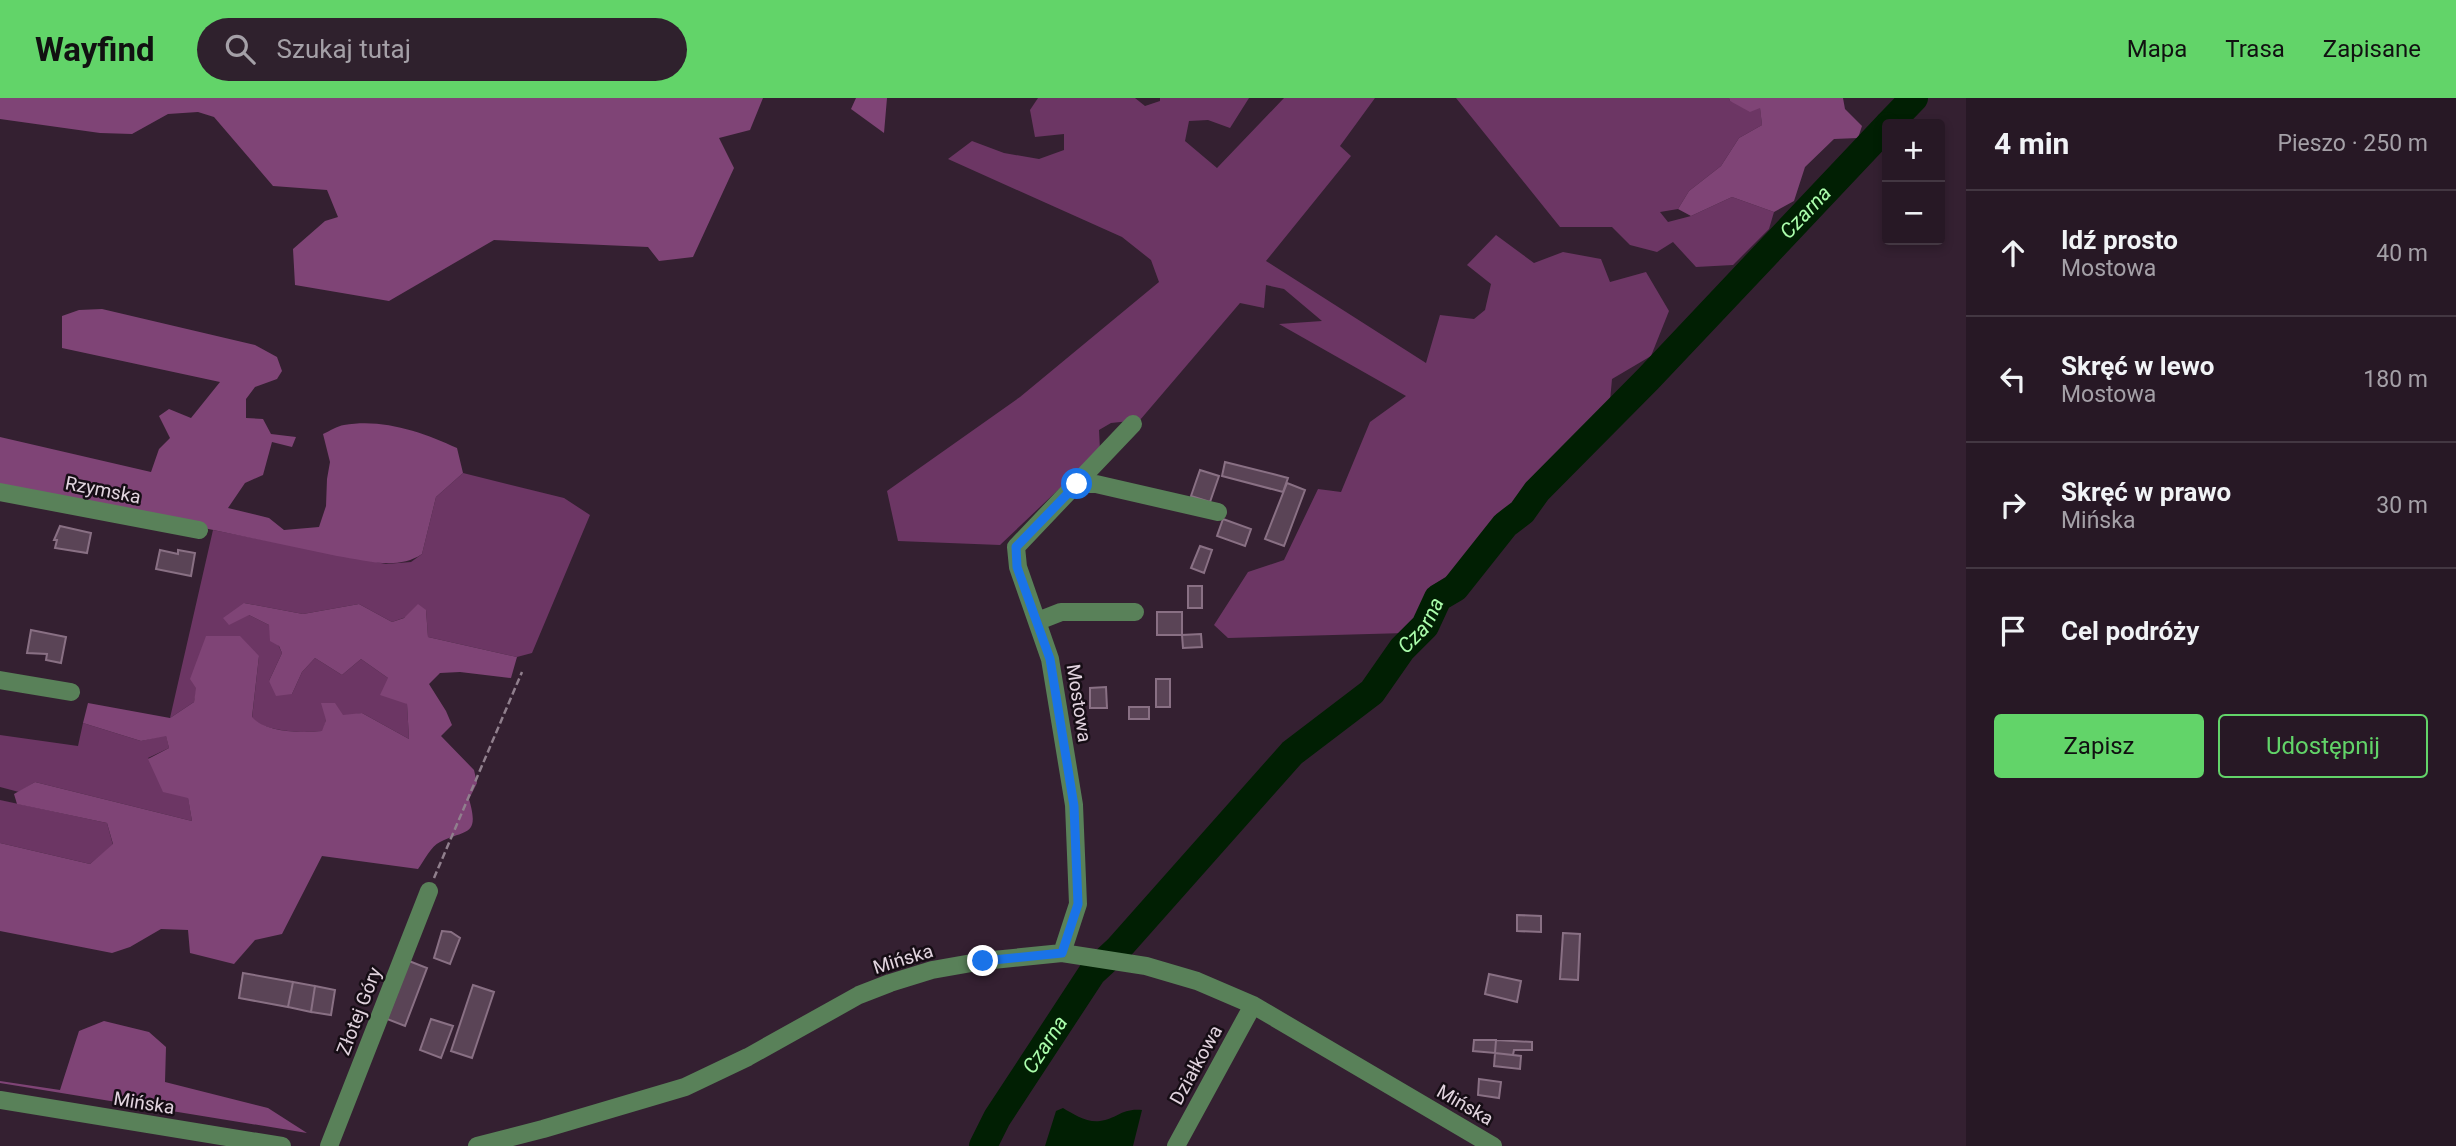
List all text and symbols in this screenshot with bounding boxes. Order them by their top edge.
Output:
search box [197,18,687,81]
text: Wayfind [35,30,155,69]
icon: search [221,30,259,68]
text: Szukaj tutaj [277,34,411,64]
text: Mapa [2127,35,2187,63]
text: Trasa [2225,35,2285,63]
text: Zapisane [2323,35,2421,63]
map controls [1882,119,1945,245]
button: + [1882,119,1945,182]
text: 4 min [1994,126,2069,161]
text: Pieszo · 250 m [2277,130,2428,157]
water label: Czarna [1775,181,1836,244]
button: − [1882,182,1945,245]
text: Idź prosto [2061,225,2178,255]
icon: ahead [1994,234,2032,272]
text: 40 m [2376,240,2428,267]
text: Mostowa [2061,255,2156,282]
text: Skręć w lewo [2061,351,2214,381]
icon: left [1994,360,2032,398]
text: 180 m [2363,366,2428,393]
text: Mostowa [2061,381,2156,408]
route start [1061,468,1092,499]
street label: Rzymska [63,471,143,509]
text: Skręć w prawo [2061,477,2231,507]
icon: right [1994,486,2032,524]
text: 30 m [2376,492,2428,519]
text: Mińska [2061,507,2135,534]
water label: Czarna [1393,594,1449,658]
icon: arrive [1994,612,2032,650]
text: Cel podróży [2061,616,2199,646]
street label: Mostowa [1061,662,1097,744]
button: Zapisz [1994,714,2204,778]
button: Udostępnij [2218,714,2428,778]
street label: Mińska [870,939,936,979]
route end [967,945,998,976]
street label: Złotej Góry [332,964,386,1058]
water label: Czarna [1018,1011,1073,1078]
street label: Działkowa [1165,1021,1227,1109]
street label: Mińska [1433,1080,1497,1130]
street label: Mińska [112,1087,176,1119]

